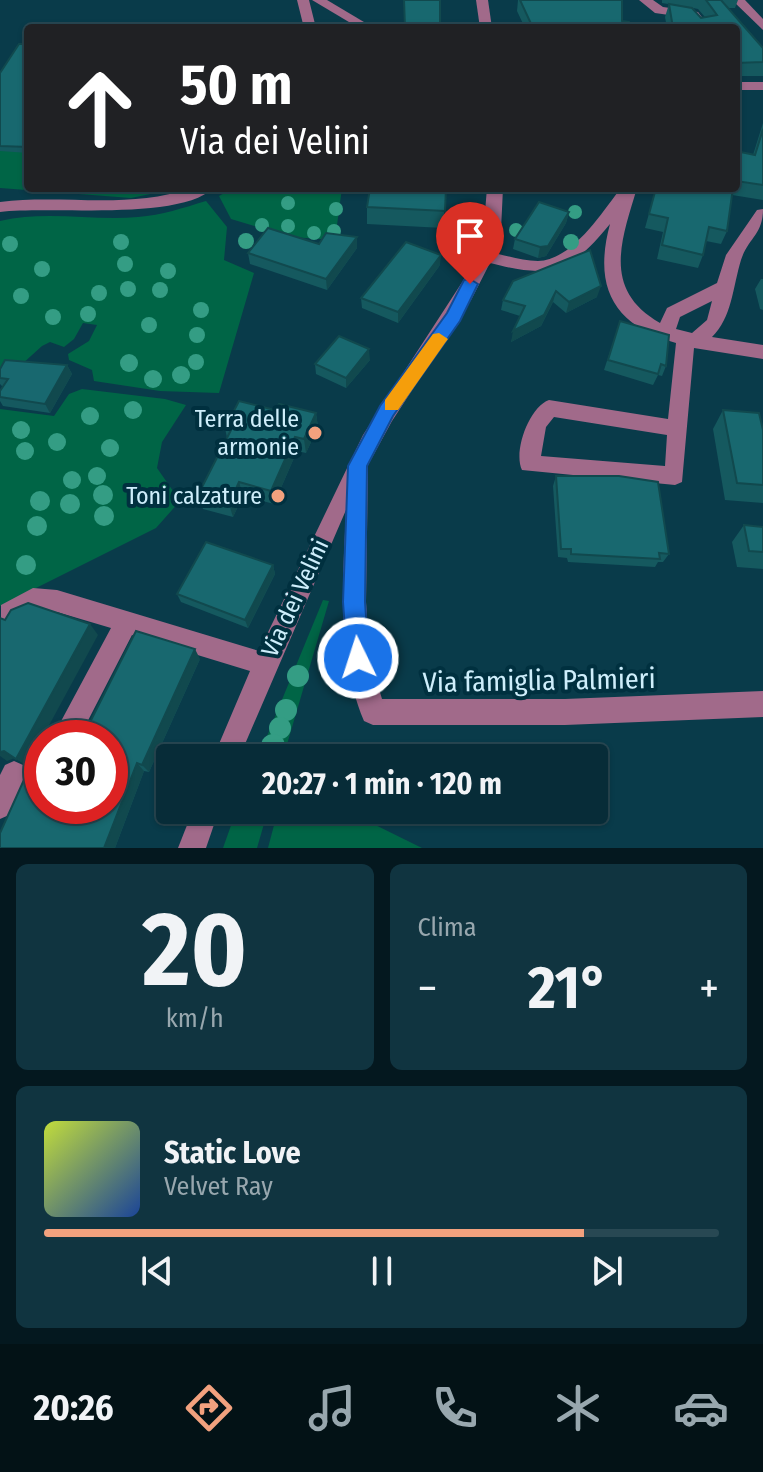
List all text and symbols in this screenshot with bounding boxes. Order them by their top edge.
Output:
text: 50 m [180,52,292,119]
icon: ahead [48,56,152,160]
text: Via dei Velini [180,120,370,164]
pin [436,202,504,284]
icon: arrive [448,214,492,258]
place label: Terra delle armonie [195,405,299,461]
marker: Terra delle armonie [306,424,324,442]
place label: Toni calzature [126,482,262,510]
marker: Toni calzature [269,487,287,505]
street label: Via dei Velini [256,535,334,661]
position arrow [316,616,400,700]
street label: Via famiglia Palmieri [422,662,656,699]
speed limit sign: 30 [24,720,128,824]
text: 20:27 · 1 min · 120 m [262,766,502,802]
text: 20 [142,888,247,1013]
text: Clima [418,912,477,943]
text: 21° [528,952,608,1024]
text: − [418,962,437,1015]
text: + [699,962,719,1015]
text: km/h [166,1003,224,1034]
text: Static Love [164,1135,301,1171]
text: Velvet Ray [164,1171,273,1202]
icon: previous [135,1249,179,1293]
icon: pause [360,1249,404,1293]
icon: next [585,1249,629,1293]
icon: directions [181,1380,237,1436]
icon: music [304,1380,360,1436]
icon: phone [427,1380,483,1436]
icon: climate [550,1380,606,1436]
icon: car [673,1380,729,1436]
text: 20:26 [34,1386,114,1430]

